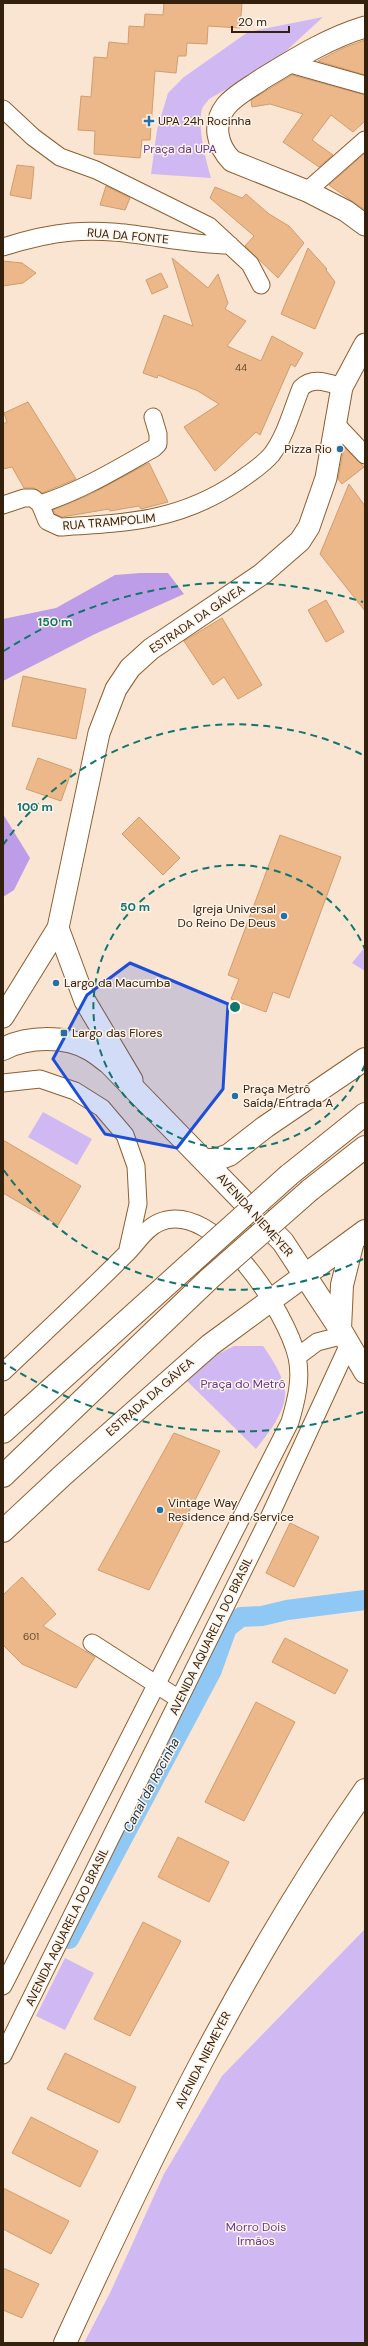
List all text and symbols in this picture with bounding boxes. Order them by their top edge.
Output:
scale bar [232,8,289,34]
text: 20 m [238,14,267,30]
place label: UPA 24h Rocinha [158,113,251,129]
marker: UPA 24h Rocinha [143,115,155,127]
park label: Praça da UPA [143,141,217,157]
street label: RUA DA FONTE [86,224,170,248]
house number: 44 [235,361,247,374]
place label: Pizza Rio [284,441,332,457]
marker: Pizza Rio [335,444,345,454]
street label: RUA TRAMPOLIM [62,510,156,534]
street label: ESTRADA DA GÁVEA [146,581,248,657]
text: 150 m [38,614,72,630]
text: 100 m [17,799,53,815]
text: 50 m [120,899,150,915]
place label: Igreja Universal Do Reino De Deus [178,901,276,931]
marker: Igreja Universal Do Reino De Deus [279,911,289,921]
place label: Largo da Macumba [64,975,170,991]
marker: Largo da Macumba [51,978,61,988]
centre of rings [228,1000,242,1014]
place label: Largo das Flores [72,1025,162,1041]
marker: Largo das Flores [59,1028,69,1038]
place label: Praça Metrô Saída/Entrada A [243,1081,333,1111]
marker: Praça Metrô Saída/Entrada A [230,1091,240,1101]
street label: AVENIDA NIEMEYER [213,1170,297,1260]
street label: ESTRADA DA GÁVEA [103,1354,197,1440]
park label: Praça do Metrô [200,1376,286,1392]
place label: Vintage Way Residence and Service [168,1495,294,1525]
marker: Vintage Way Residence and Service [155,1505,165,1515]
street label: AVENIDA AQUARELA DO BRASIL [166,1554,256,1718]
house number: 601 [23,1630,39,1643]
water label: Canal da Rocinha [119,1735,183,1835]
street label: AVENIDA AQUARELA DO BRASIL [22,1845,112,2009]
street label: AVENIDA NIEMEYER [172,2009,234,2111]
park label: Morro Dois Irmãos [226,2219,286,2249]

